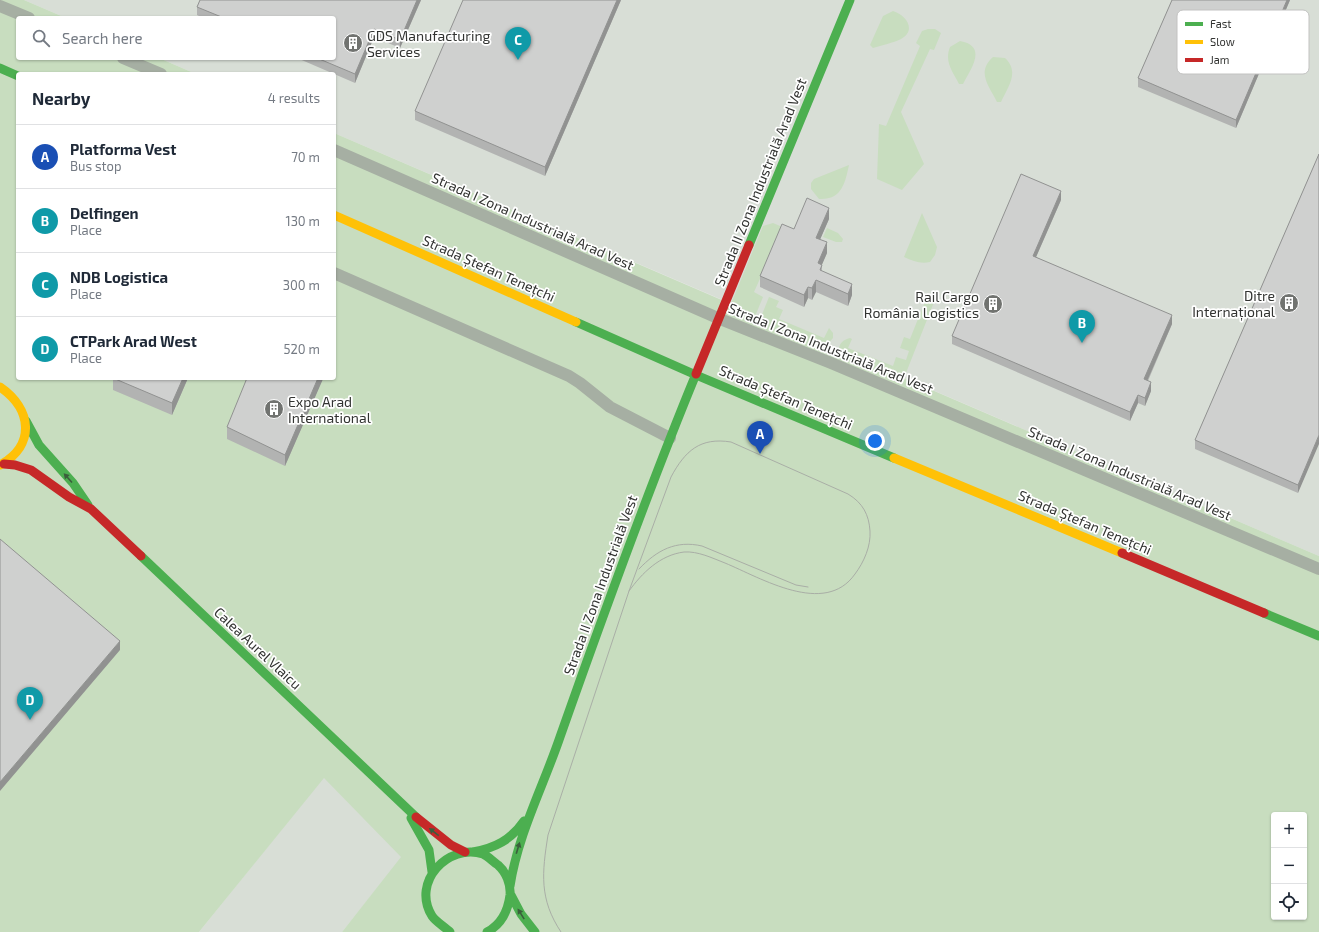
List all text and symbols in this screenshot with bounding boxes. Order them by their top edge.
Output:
legend [1177,10,1309,74]
search box [16,16,336,60]
text: Fast [1210,17,1232,30]
icon: search [30,27,52,49]
place label: GDS Manufacturing Services [367,27,491,60]
pin: C [505,27,531,60]
text: Search here [62,29,143,47]
building icon: GDS Manufacturing Services [342,32,364,54]
text: Slow [1210,35,1235,48]
text: Jam [1210,53,1229,66]
street label: Strada II Zona Industrială Arad Vest [710,75,810,289]
text: Nearby [32,88,90,108]
text: 4 results [268,90,320,106]
text: Platforma Vest [70,140,176,158]
text: A [41,149,49,165]
text: 70 m [291,149,320,165]
text: Bus stop [70,158,121,174]
street label: Strada I Zona Industrială Arad Vest [429,169,637,273]
text: Delfingen [70,204,139,222]
text: B [41,213,49,229]
text: 130 m [285,213,320,229]
text: Place [70,222,102,238]
street label: Strada Ștefan Tenețchi [420,231,558,306]
text: NDB Logistica [70,268,168,286]
text: C [41,277,49,293]
text: 300 m [283,277,320,293]
text: Place [70,286,102,302]
place label: Ditre Internațional [1192,287,1276,321]
place label: Rail Cargo România Logistics [864,288,979,321]
building icon: Ditre Internațional [1278,292,1300,314]
building icon: Rail Cargo România Logistics [982,293,1004,315]
street label: Strada I Zona Industrială Arad Vest [726,299,936,397]
pin: B [1069,310,1095,343]
text: CTPark Arad West [70,332,197,350]
text: D [41,341,49,357]
text: 520 m [284,341,320,357]
text: Place [70,350,102,366]
street label: Strada Ștefan Tenețchi [716,361,855,434]
place label: Expo Arad International [288,393,372,426]
building icon: Expo Arad International [263,398,285,420]
pin: A [747,421,773,454]
street label: Strada I Zona Industrială Arad Vest [1026,422,1234,524]
your location [865,431,885,451]
one-way arrow [63,473,72,483]
street label: Strada Ștefan Tenețchi [1015,486,1154,559]
street label: Strada II Zona Industrială Vest [559,493,641,677]
street label: Calea Aurel Vlaicu [211,603,305,693]
pin: D [17,687,43,720]
map controls [1271,812,1307,920]
button: + [1271,812,1307,848]
one-way arrow [428,827,439,836]
one-way arrow [515,841,521,853]
button: − [1271,848,1307,884]
button: locate [1271,884,1307,920]
one-way arrow [518,909,525,920]

